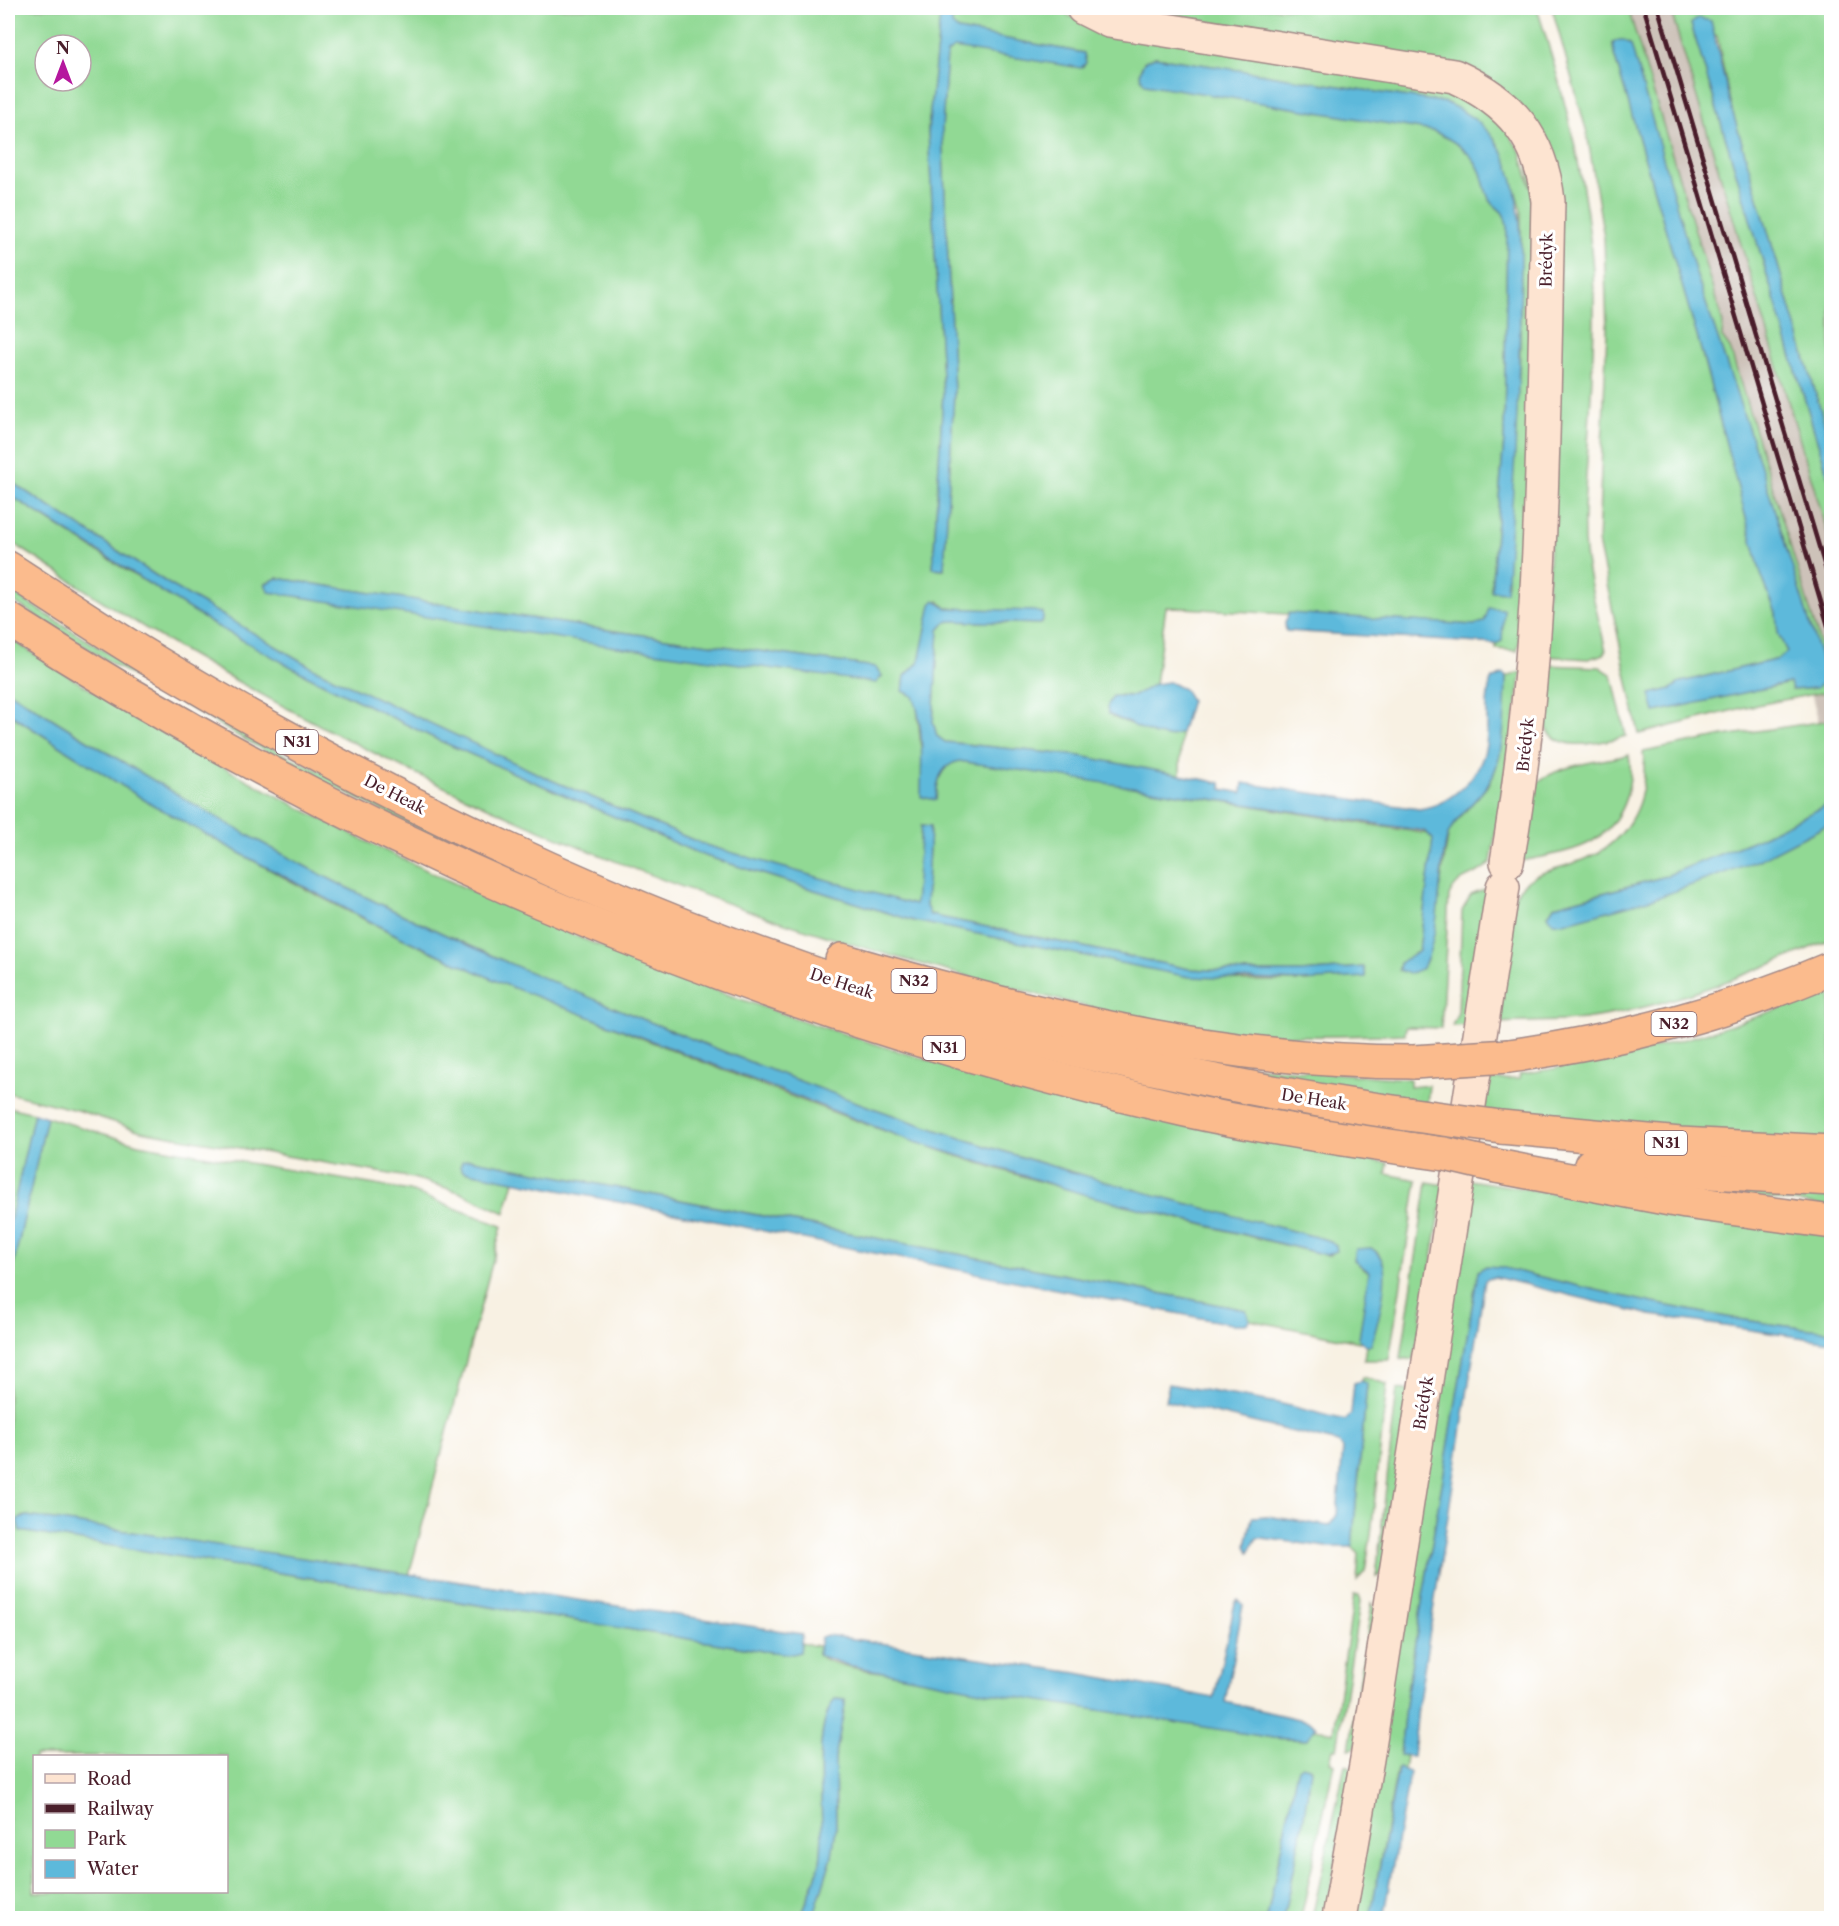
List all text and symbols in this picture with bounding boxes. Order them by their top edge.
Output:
north arrow [33,33,93,93]
text: N [56,38,70,58]
street label: Brédyk [1536,232,1556,287]
street label: Brédyk [1512,716,1538,773]
road number: N31 [276,730,318,754]
street label: De Heak [361,770,430,818]
street label: De Heak [807,963,877,1003]
road number: N32 [892,969,936,993]
road number: N32 [1652,1012,1696,1036]
road number: N31 [923,1036,965,1060]
street label: De Heak [1280,1084,1349,1114]
road number: N31 [1645,1131,1687,1155]
street label: Brédyk [1409,1374,1437,1431]
legend [33,1755,228,1893]
text: Road [87,1768,132,1790]
text: Railway [87,1798,155,1820]
text: Park [87,1828,128,1850]
text: Water [86,1858,139,1880]

